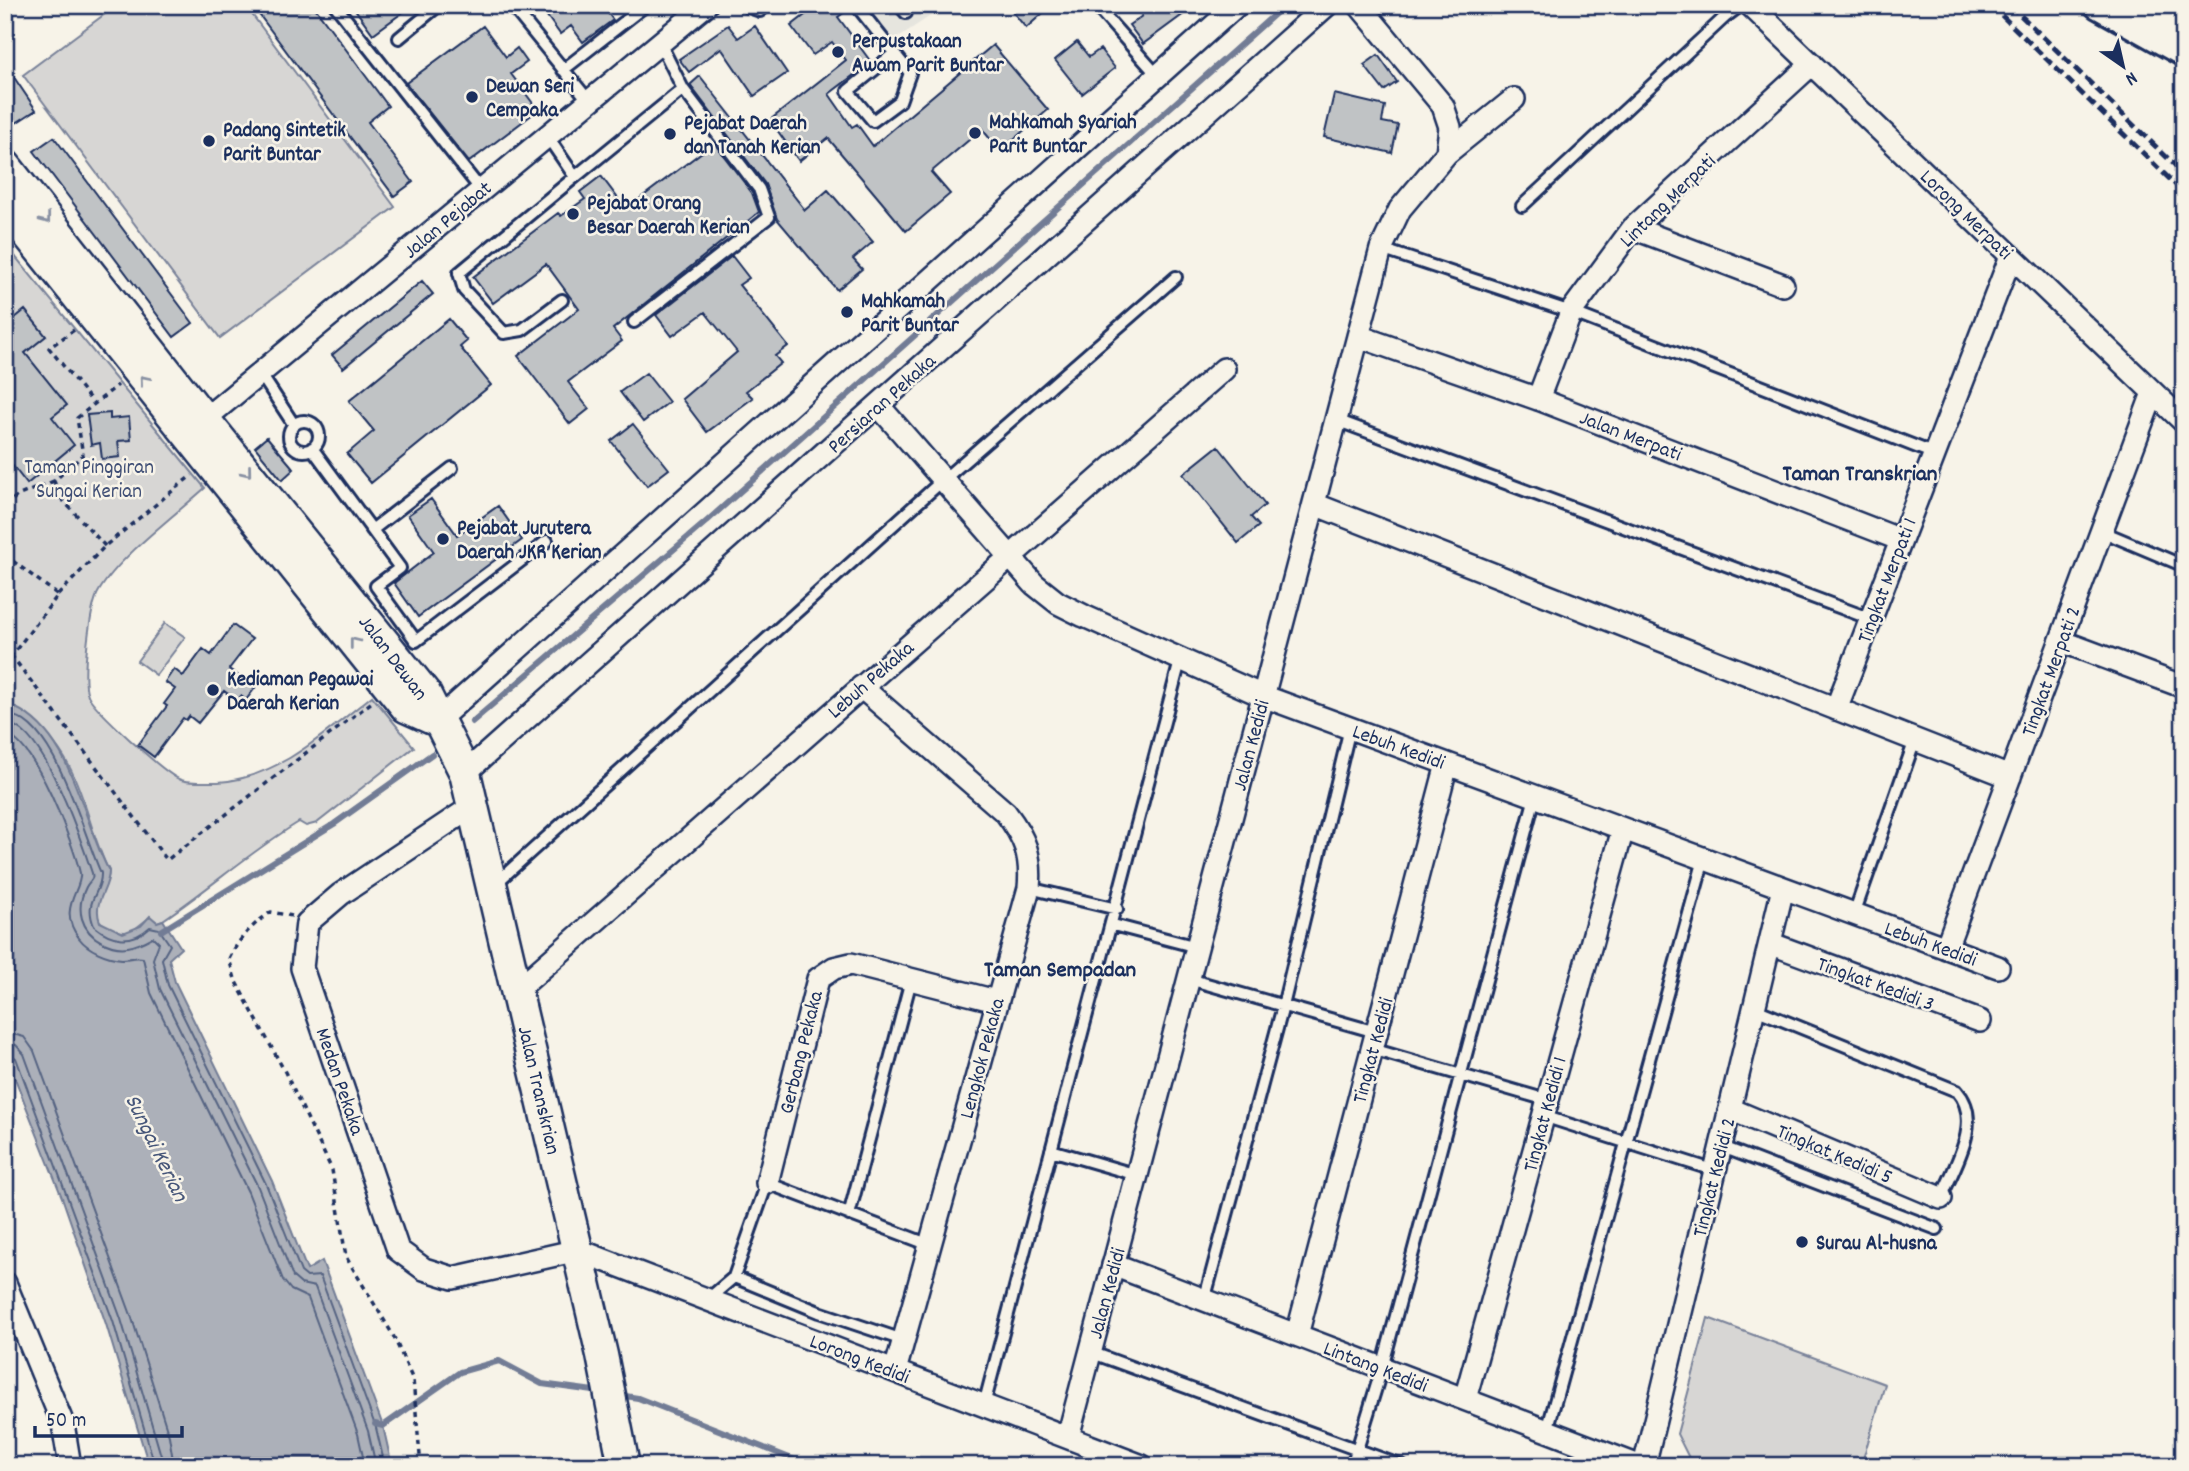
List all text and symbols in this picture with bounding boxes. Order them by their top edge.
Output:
place label: Perpustakaan Awam Parit Buntar [852,28,1005,82]
north arrow [2088,32,2158,102]
marker: Perpustakaan Awam Parit Buntar [830,44,846,60]
text: N [2119,63,2142,91]
place label: Dewan Seri Cempaka [486,73,574,127]
marker: Dewan Seri Cempaka [464,89,480,105]
place label: Mahkamah Syariah Parit Buntar [989,109,1137,163]
place label: Pejabat Daerah dan Tanah Kerian [684,110,821,164]
place label: Padang Sintetik Parit Buntar [223,117,346,171]
marker: Mahkamah Syariah Parit Buntar [967,125,983,141]
marker: Pejabat Daerah dan Tanah Kerian [662,126,678,142]
marker: Padang Sintetik Parit Buntar [201,133,217,149]
street label: Lintang Merpati [1614,148,1724,256]
street label: Lorong Merpati [1912,164,2018,268]
street label: Jalan Pejabat [398,175,500,267]
place label: Pejabat Orang Besar Daerah Kerian [587,190,750,244]
marker: Pejabat Orang Besar Daerah Kerian [565,206,581,222]
one-way arrow [38,211,51,224]
place label: Mahkamah Parit Buntar [861,288,960,342]
marker: Mahkamah Parit Buntar [839,304,855,320]
street label: Persiaran Pekaka [822,348,945,462]
one-way arrow [140,376,152,389]
street label: Jalan Merpati [1574,405,1686,471]
park label: Taman Pinggiran Sungai Kerian [24,454,154,508]
district label: Taman Transkrian [1783,459,1938,492]
one-way arrow [239,464,251,477]
street label: Tingkat Merpati 1 [1851,514,1926,648]
place label: Pejabat Jurutera Daerah JKR Kerian [457,515,602,569]
marker: Pejabat Jurutera Daerah JKR Kerian [435,531,451,547]
street label: Tingkat Merpati 2 [2015,603,2090,741]
street label: Jalan Dewan [350,610,434,708]
street label: Lebuh Pekaka [822,634,923,727]
one-way arrow [349,637,362,649]
place label: Kediaman Pegawai Daerah Kerian [227,666,373,720]
marker: Kediaman Pegawai Daerah Kerian [205,682,221,698]
street label: Jalan Kedidi [1226,697,1279,795]
street label: Lebuh Kedidi [1347,718,1449,780]
street label: Lebuh Kedidi [1879,915,1981,977]
street label: Tingkat Kedidi 3 [1812,951,1938,1021]
district label: Taman Sempadan [984,955,1136,988]
street label: Gerbang Pekaka [773,987,833,1117]
street label: Lengkok Pekaka [953,994,1015,1122]
street label: Tingkat Kedidi [1346,994,1403,1107]
street label: Jalan Transkrian [508,1023,566,1158]
street label: Medan Pekaka [306,1024,371,1141]
street label: Tingkat Kedidi 1 [1517,1054,1577,1176]
water label: Sungai Kerian [115,1089,196,1209]
street label: Tingkat Kedidi 2 [1687,1115,1745,1241]
street label: Tingkat Kedidi 5 [1771,1118,1896,1194]
place label: Surau Al-husna [1816,1230,1938,1260]
marker: Surau Al-husna [1794,1234,1810,1250]
street label: Jalan Kedidi [1082,1245,1135,1343]
street label: Lorong Kedidi [804,1328,914,1394]
street label: Lintang Kedidi [1318,1335,1432,1403]
scale bar [35,1394,182,1438]
text: 50 m [46,1407,86,1437]

